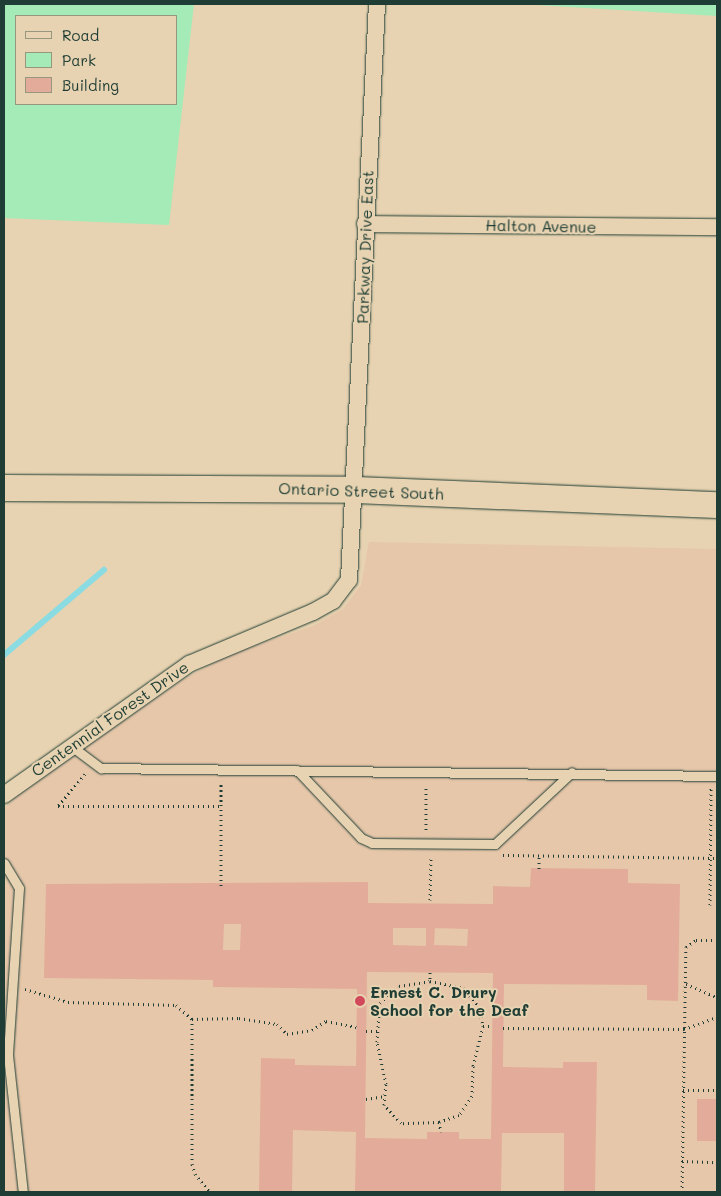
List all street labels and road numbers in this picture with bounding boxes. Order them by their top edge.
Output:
street label: Parkway Drive East [353,170,377,324]
street label: Halton Avenue [485,215,597,237]
street label: Ontario Street South [278,479,444,503]
street label: Centennial Forest Drive [28,657,192,781]

